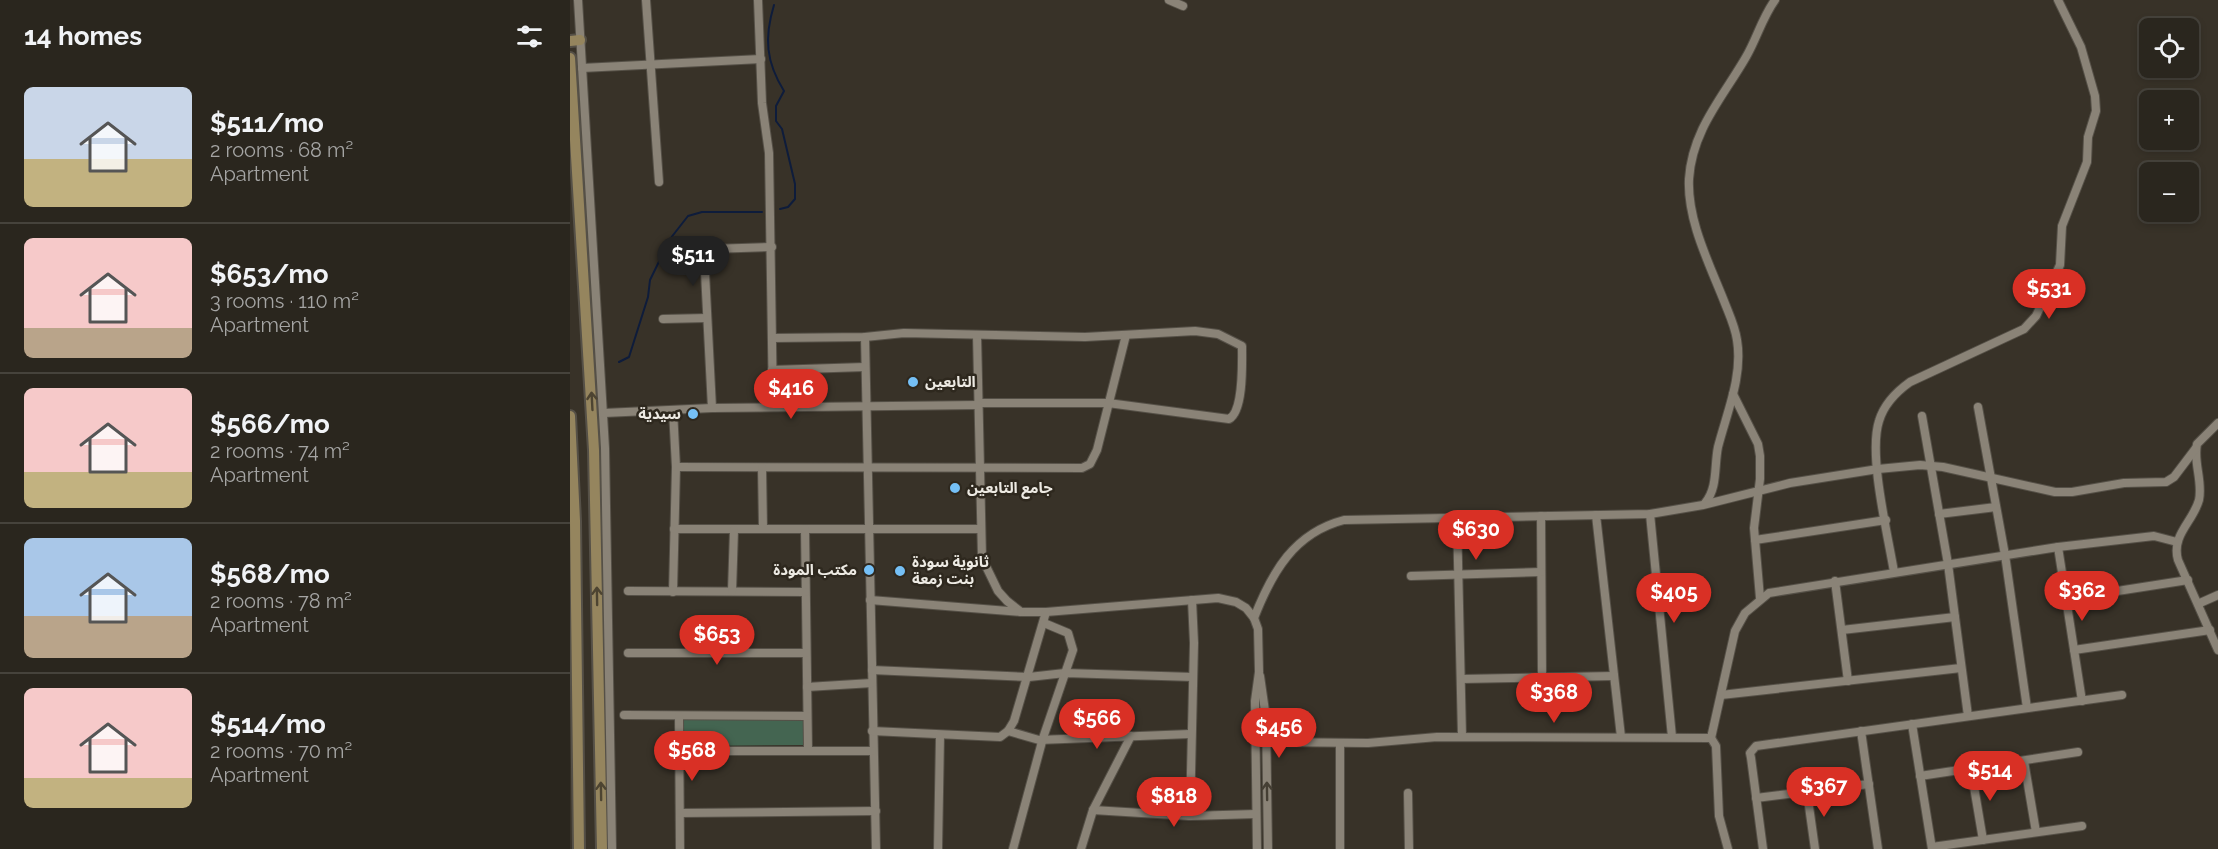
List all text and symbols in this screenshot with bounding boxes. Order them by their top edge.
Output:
map controls [2139,18,2199,222]
button: locate [2139,18,2199,78]
icon: filters [513,20,546,53]
text: 14 homes [24,21,142,51]
button: + [2139,90,2199,150]
text: $511/mo [210,108,324,138]
icon: home [72,111,144,183]
text: 2 rooms · 68 m² [210,138,353,162]
text: Apartment [210,162,309,186]
button: − [2139,162,2199,222]
pin: $511 [657,236,729,287]
text: $511 [671,243,715,267]
text: $653/mo [210,259,328,289]
icon: home [72,262,144,334]
pin: $531 [2013,269,2085,320]
text: $531 [2027,276,2071,300]
text: 3 rooms · 110 m² [210,289,359,313]
text: Apartment [210,313,309,337]
pin: $416 [755,369,827,420]
place label: التابعين [925,373,976,391]
marker: التابعين [906,375,920,389]
text: $416 [768,376,814,400]
one-way arrow [586,391,597,411]
place label: سيدية [638,405,681,423]
marker: سيدية [686,407,700,421]
text: $566/mo [210,409,330,439]
icon: home [72,412,144,484]
text: 2 rooms · 74 m² [210,439,350,463]
text: Apartment [210,463,309,487]
place label: جامع التابعين [967,479,1053,499]
marker: جامع التابعين [948,481,962,495]
pin: $630 [1440,510,1512,561]
text: $630 [1452,517,1500,541]
place label: ثانوية سودة بنت زمعة [912,553,989,588]
text: $568/mo [210,559,330,589]
place label: مكتب المودة [773,561,857,579]
icon: home [72,562,144,634]
marker: مكتب المودة [862,563,876,577]
marker: ثانوية سودة بنت زمعة [893,564,907,578]
pin: $362 [2046,571,2118,622]
pin: $405 [1638,573,1710,624]
text: $362 [2058,578,2106,602]
text: $405 [1650,580,1698,604]
one-way arrow [592,586,603,606]
text: 2 rooms · 78 m² [210,589,352,613]
text: Apartment [210,613,309,637]
pin: $653 [681,615,753,666]
text: $653 [693,622,741,646]
pin: $368 [1518,673,1590,724]
text: $368 [1530,680,1578,704]
pin: $566 [1061,699,1133,750]
text: $566 [1073,706,1121,730]
pin: $456 [1243,708,1315,759]
text: $514/mo [210,709,326,739]
icon: home [72,712,144,784]
text: $456 [1255,715,1303,739]
pin: $568 [656,731,728,782]
text: $568 [668,738,716,762]
text: 2 rooms · 70 m² [210,739,352,763]
pin: $514 [1954,751,2026,802]
text: $514 [1967,758,2013,782]
text: Apartment [210,763,309,787]
pin: $367 [1788,767,1860,818]
text: $367 [1800,774,1848,798]
pin: $818 [1138,777,1210,828]
one-way arrow [595,781,607,801]
one-way arrow [1261,781,1273,801]
text: $818 [1151,784,1197,808]

